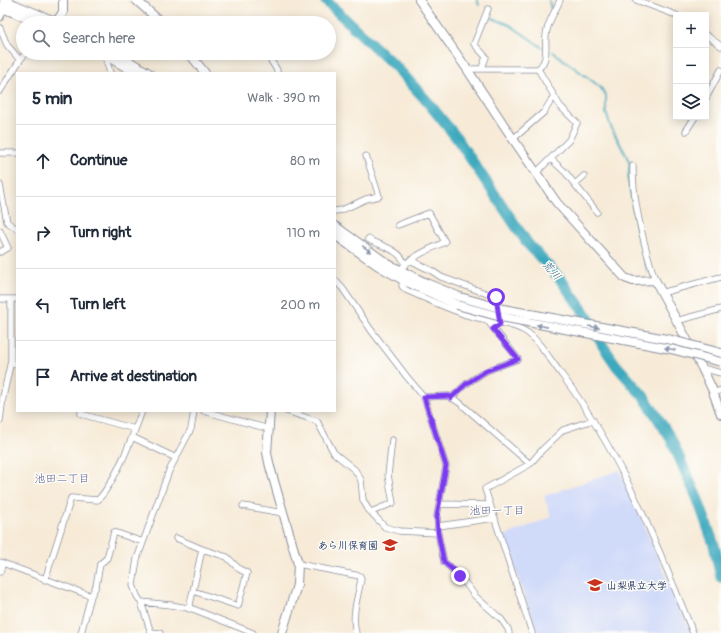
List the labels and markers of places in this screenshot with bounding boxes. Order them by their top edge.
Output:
school or university icon: あら川保育園 [381,536,399,554]
place label: あら川保育園 [318,540,378,552]
school or university icon: 山梨県立大学 [586,576,604,594]
place label: 山梨県立大学 [607,580,667,592]

